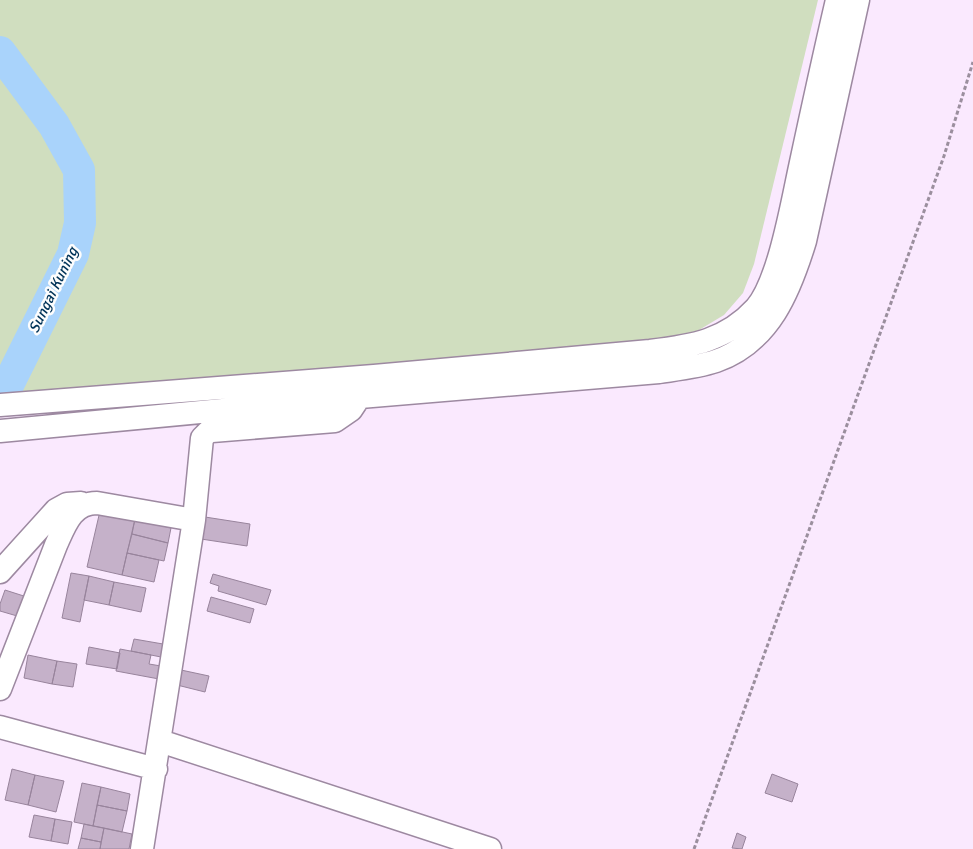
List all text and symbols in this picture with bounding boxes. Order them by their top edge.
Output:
water label: Sungai Kuning [25,243,82,336]

